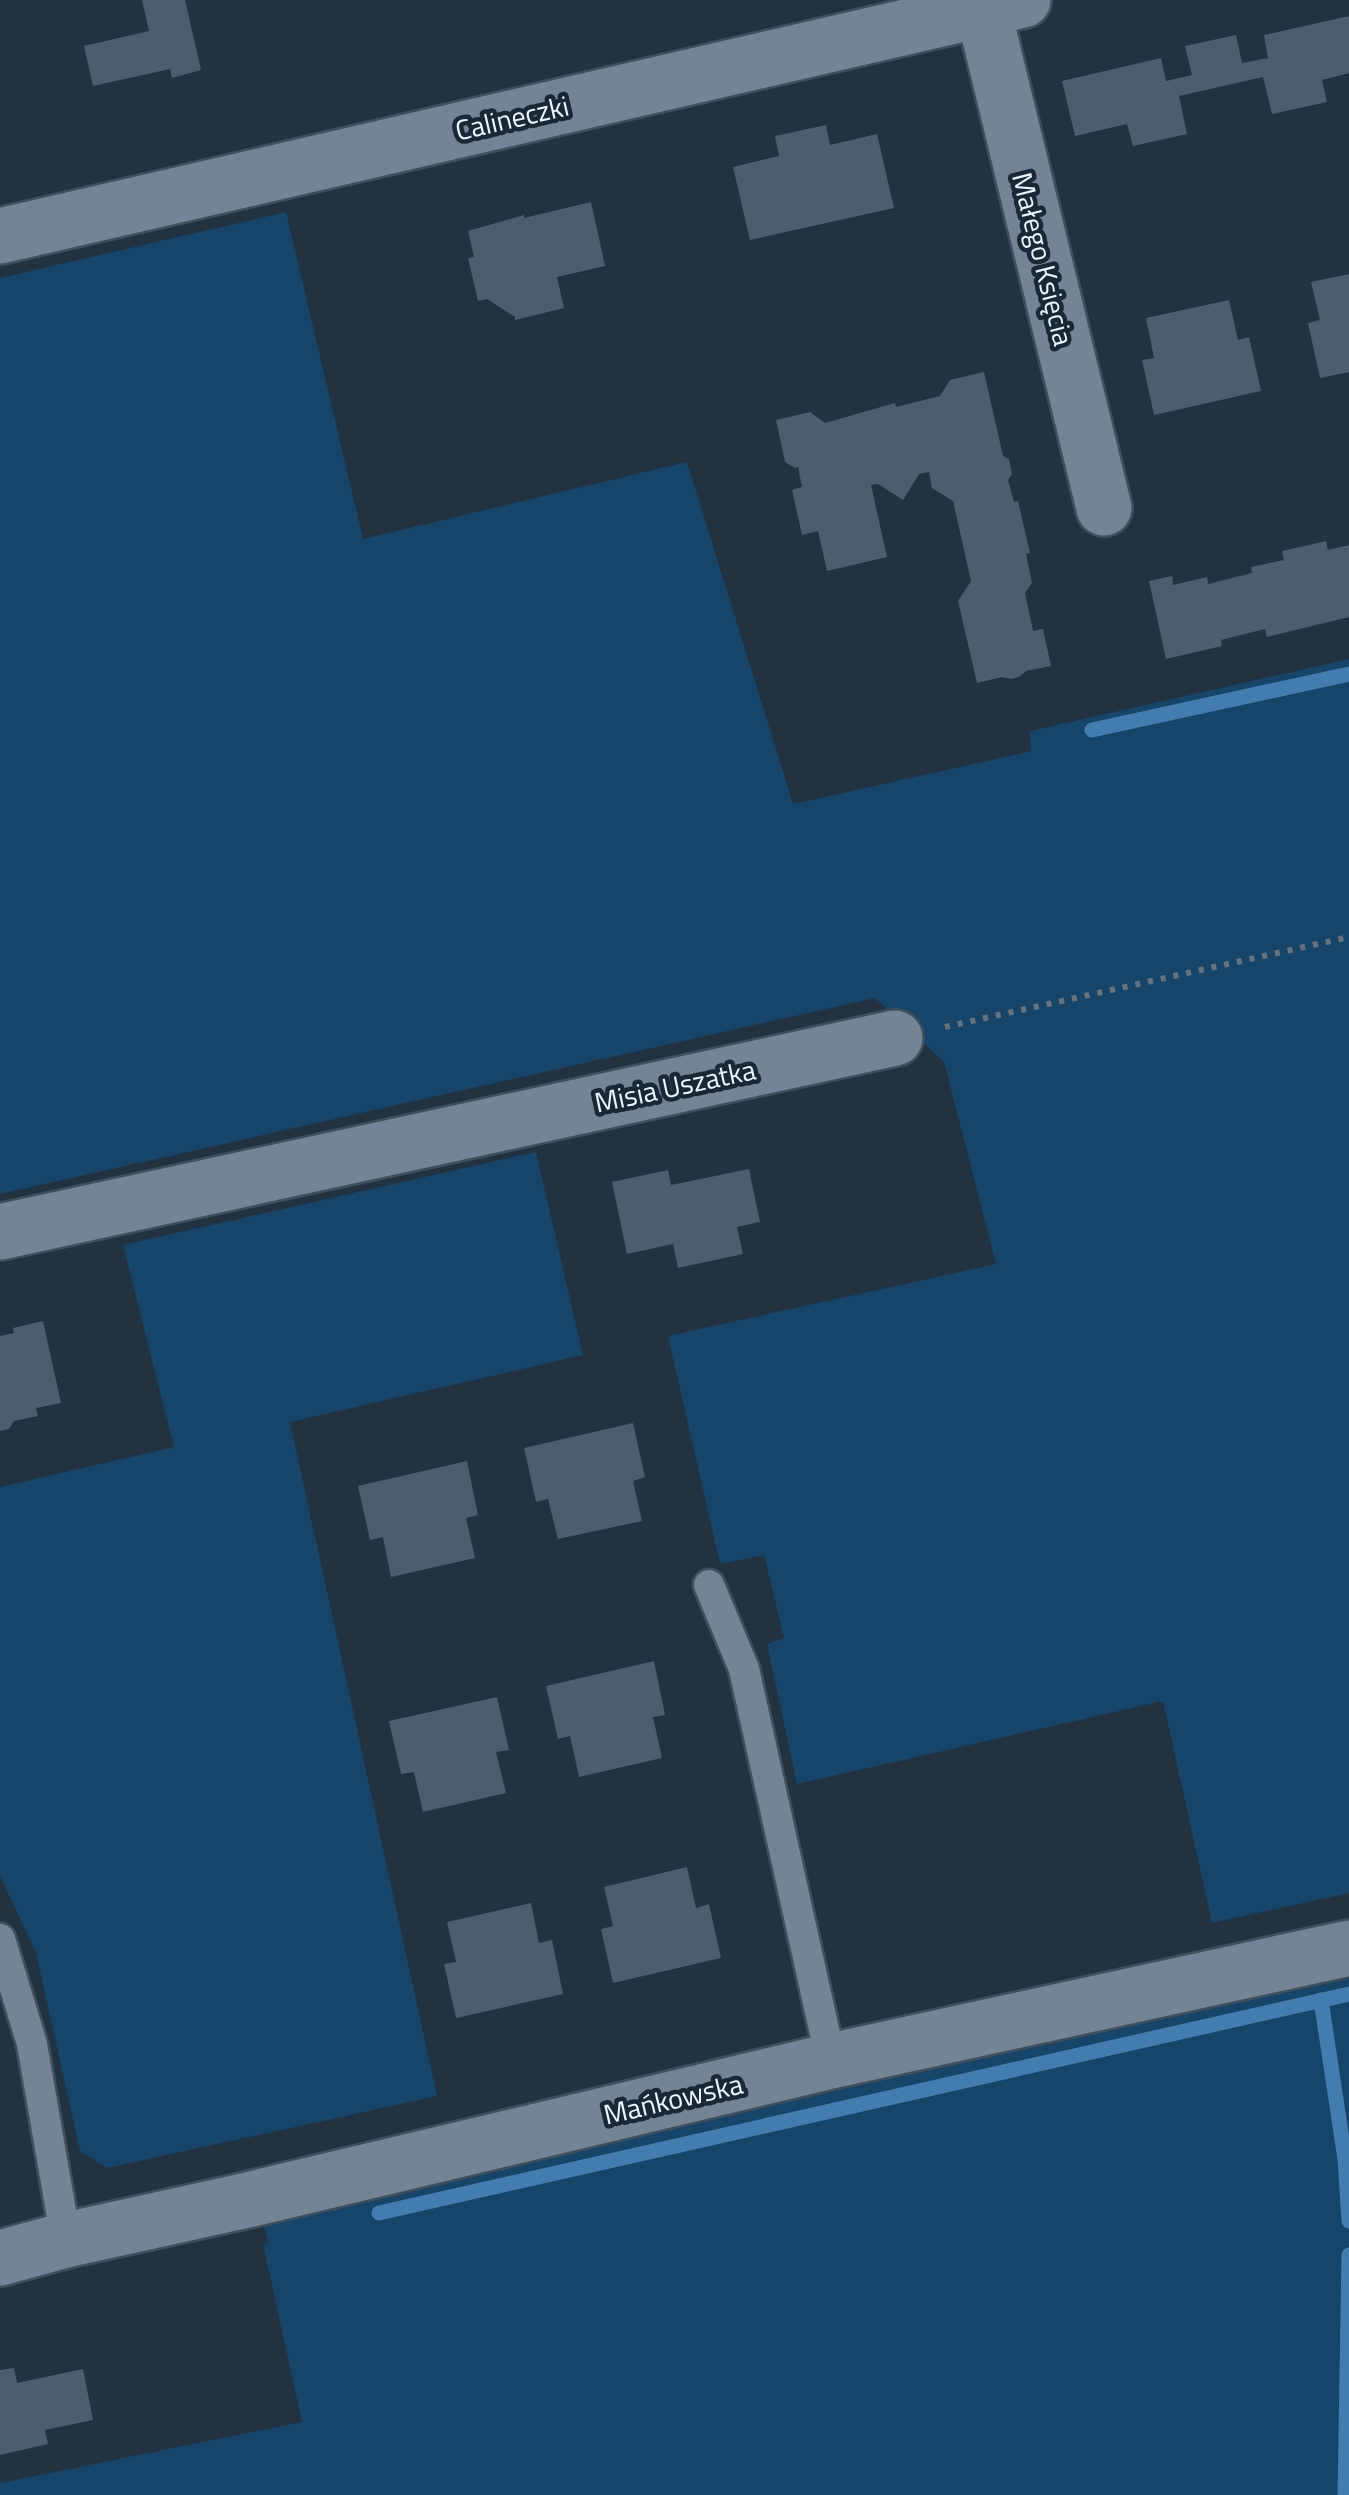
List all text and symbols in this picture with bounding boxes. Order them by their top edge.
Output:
street label: Calineczki [451,84,573,151]
street label: Małego Księcia [1001,168,1086,350]
street label: Misia Uszatka [590,1047,760,1124]
street label: Mańkowska [599,2062,747,2135]

